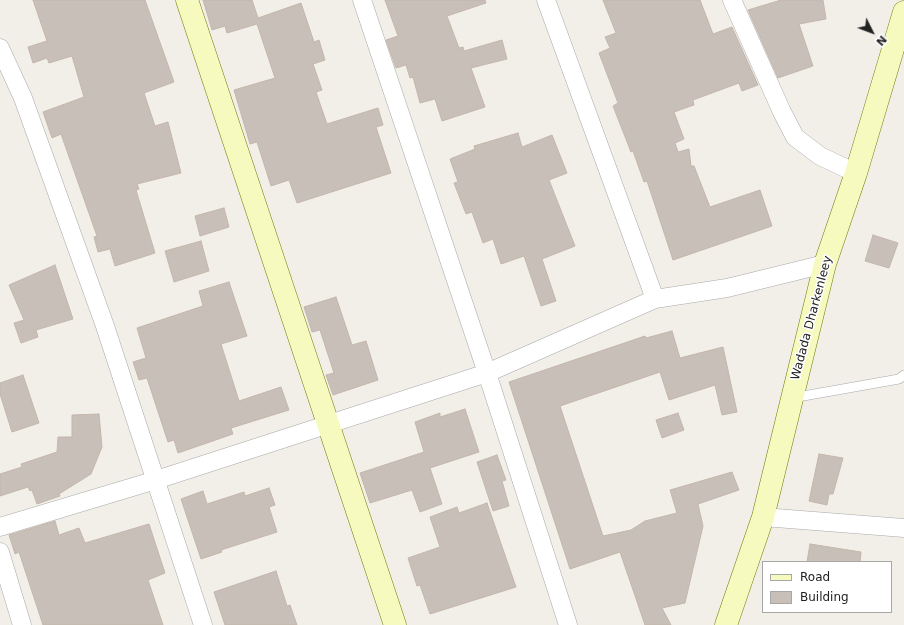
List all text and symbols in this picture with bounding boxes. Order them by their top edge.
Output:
north arrow [852,12,892,52]
text: N [873,33,889,48]
street label: Wadada Dharkenleey [788,254,836,382]
legend [762,561,892,613]
text: Road [800,570,830,584]
text: Building [800,590,849,604]

